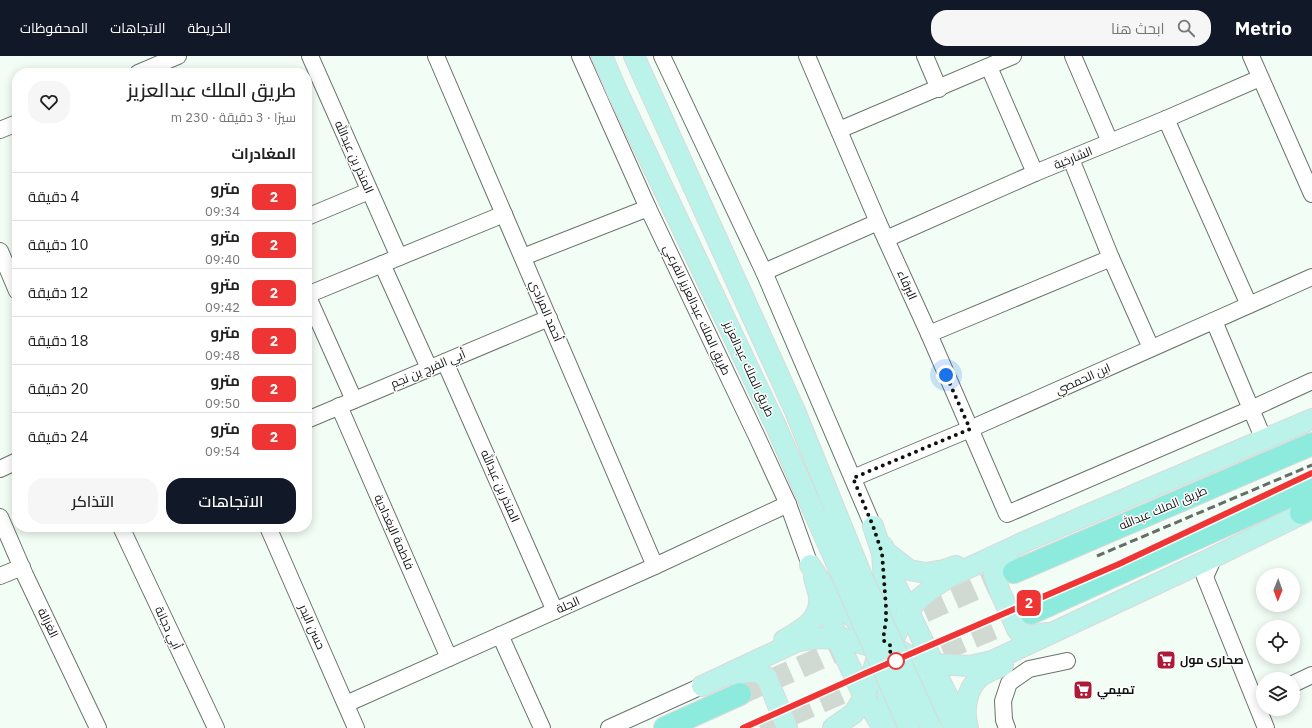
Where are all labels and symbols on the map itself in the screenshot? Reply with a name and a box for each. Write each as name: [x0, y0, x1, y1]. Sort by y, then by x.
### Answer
street label: المنذر بن عبدالله: [332, 118, 377, 195]
street label: الشارخية: [1051, 143, 1094, 172]
street label: طريق الملك عبدالعزيز الفرعي: [658, 242, 734, 379]
street label: البرقاء: [894, 268, 921, 302]
street label: أحمد المرادي: [524, 278, 566, 345]
street label: طريق الملك عبدالعزيز: [720, 318, 778, 419]
street label: أبي الفرج بن نجم: [388, 346, 469, 394]
street label: ابن الحمصي: [1053, 360, 1114, 400]
your location: [936, 365, 956, 385]
street label: المنذر بن عبدالله: [478, 447, 523, 524]
street label: طريق الملك عبدالله: [1117, 482, 1209, 533]
street label: فاطمة البغدادية: [371, 492, 418, 572]
north arrow: [1256, 568, 1300, 612]
line badge: 2: [1016, 590, 1042, 616]
street label: الجلة: [554, 593, 582, 616]
street label: حسن البدر: [296, 601, 329, 652]
street label: أبي دجانة: [149, 604, 185, 653]
street label: الغزالة: [35, 605, 62, 640]
supermarket icon: صحارى مول: [1155, 649, 1177, 671]
unlabelled marker: [887, 652, 905, 670]
place label: صحارى مول: [1180, 652, 1244, 668]
supermarket icon: تمیمي: [1072, 679, 1094, 701]
place label: تمیمي: [1097, 682, 1135, 700]

